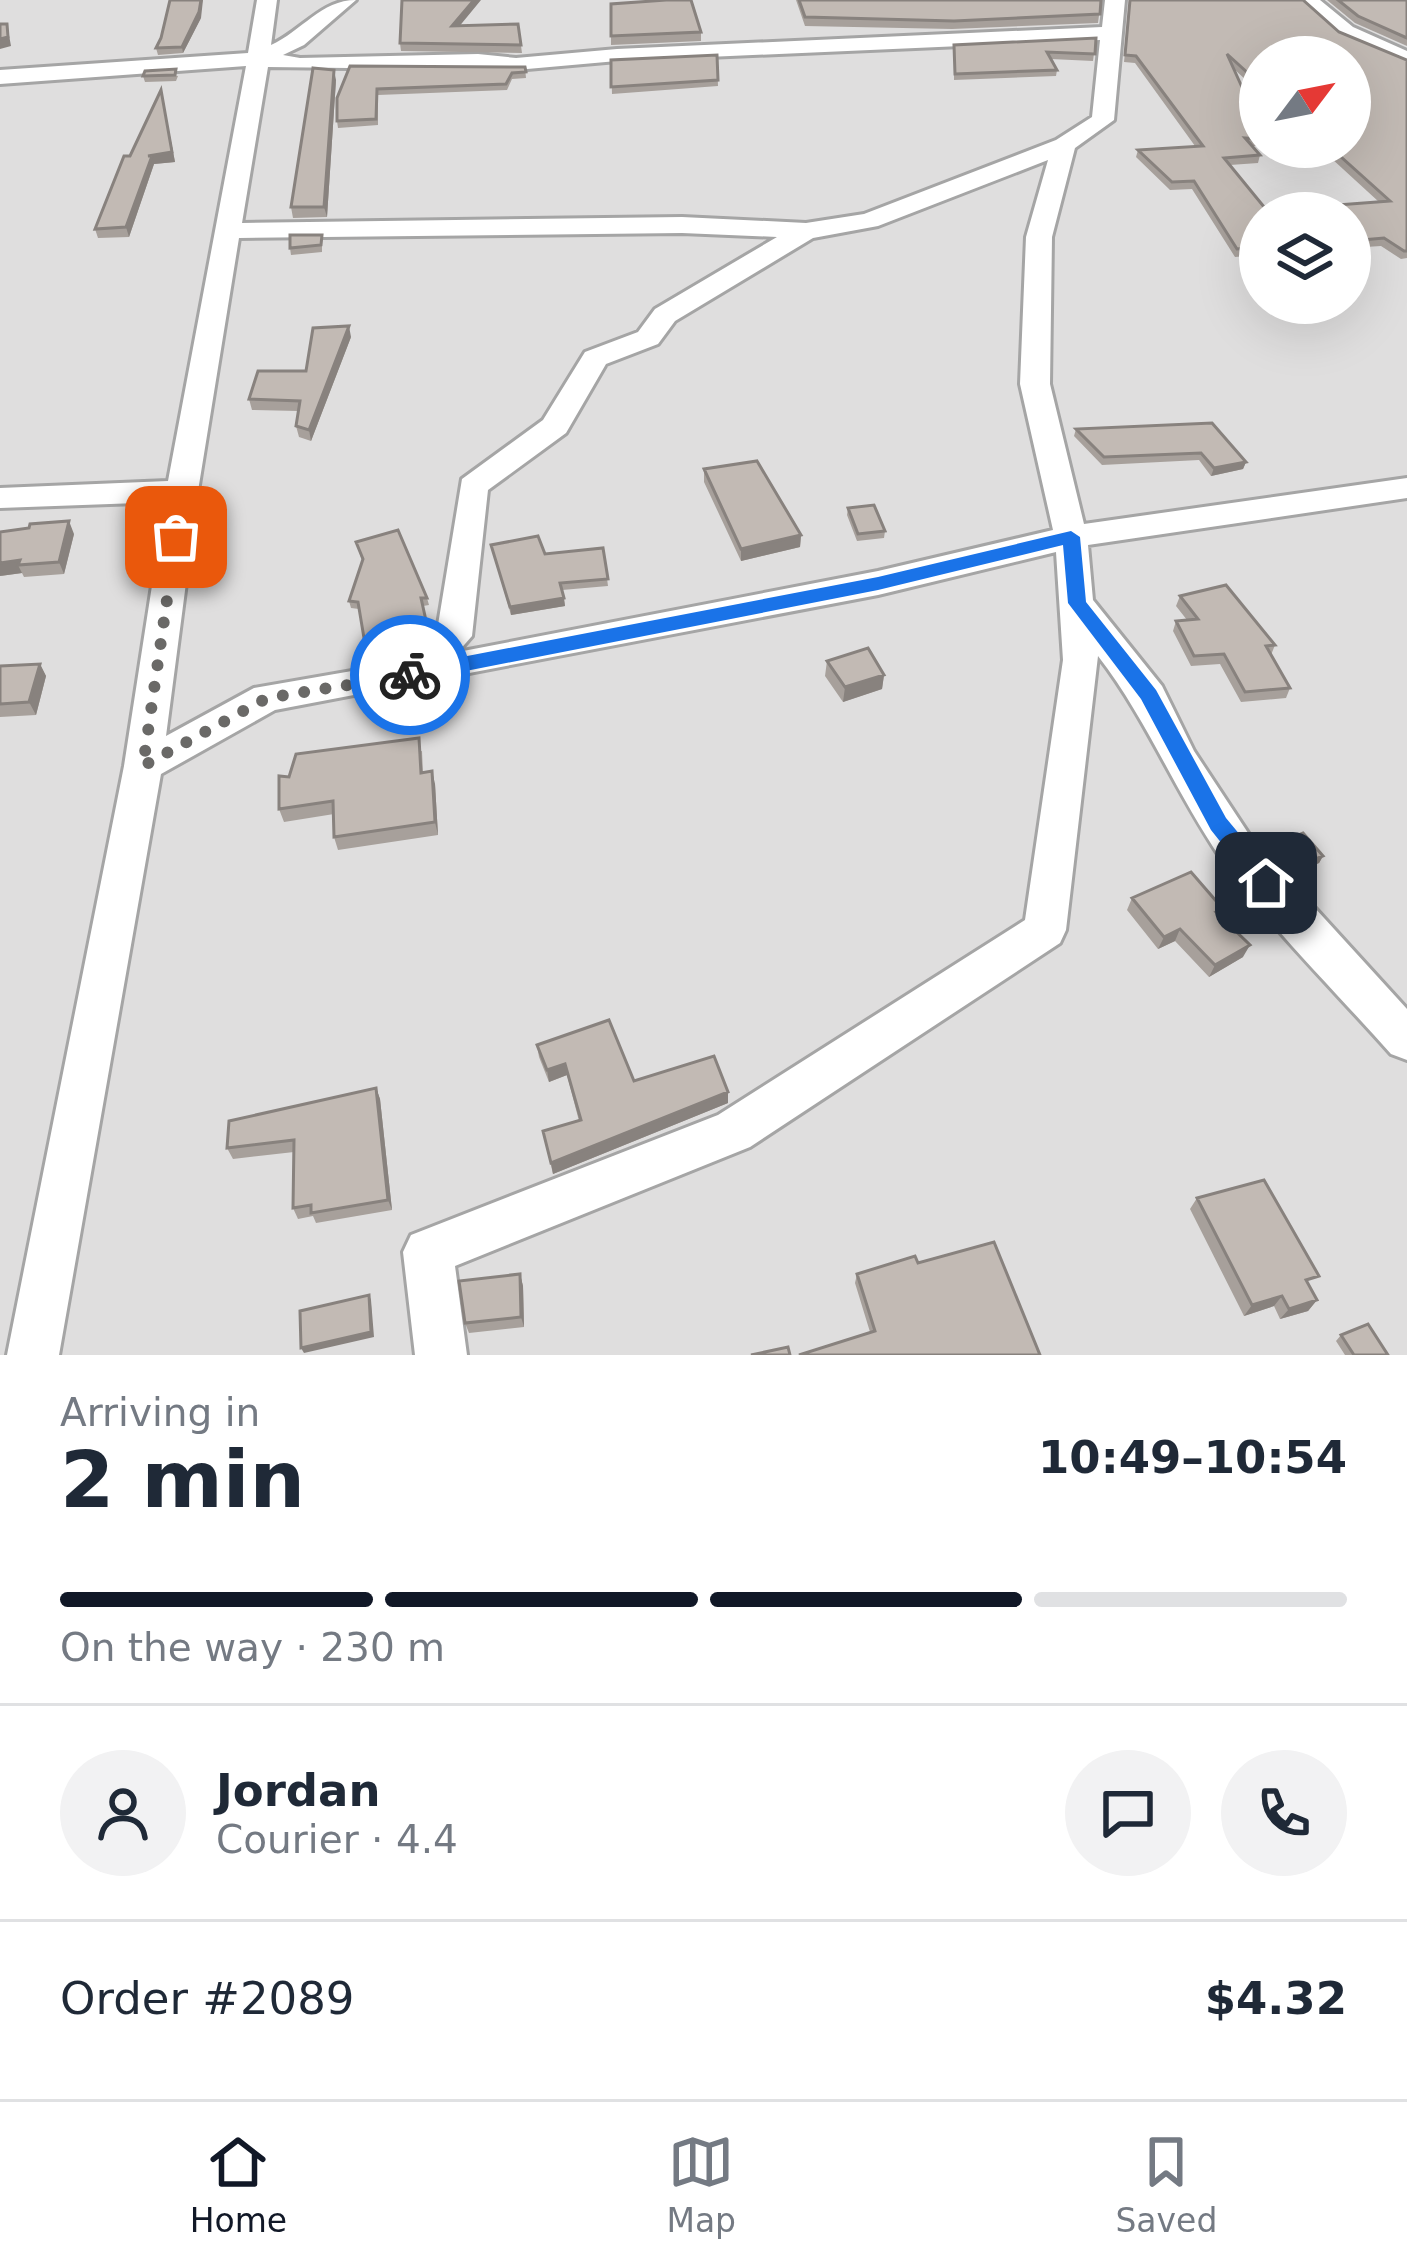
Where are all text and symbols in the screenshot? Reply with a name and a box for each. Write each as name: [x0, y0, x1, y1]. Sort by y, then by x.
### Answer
north arrow: [1239, 36, 1371, 168]
map controls: [1239, 36, 1371, 324]
button: layers: [1239, 192, 1371, 324]
pin: [125, 486, 227, 588]
icon: bag: [143, 504, 209, 570]
courier: [350, 615, 470, 735]
icon: bike: [377, 642, 443, 708]
pin: [1215, 832, 1317, 934]
icon: home: [1233, 850, 1299, 916]
text: Arriving in: [60, 1390, 260, 1435]
text: 10:49–10:54: [1038, 1431, 1347, 1484]
text: 2 min: [60, 1435, 305, 1525]
text: On the way · 230 m: [60, 1625, 445, 1670]
button: person: [60, 1750, 186, 1876]
button: chat: [1065, 1750, 1191, 1876]
button: phone: [1221, 1750, 1347, 1876]
text: Jordan: [216, 1764, 380, 1817]
text: Courier · 4.4: [216, 1817, 458, 1862]
text: Order #2089: [60, 1972, 354, 2025]
text: $4.32: [1205, 1972, 1347, 2025]
tab: Home: [190, 2129, 287, 2240]
tab: Map: [666, 2129, 736, 2240]
tab: Saved: [1115, 2129, 1217, 2240]

